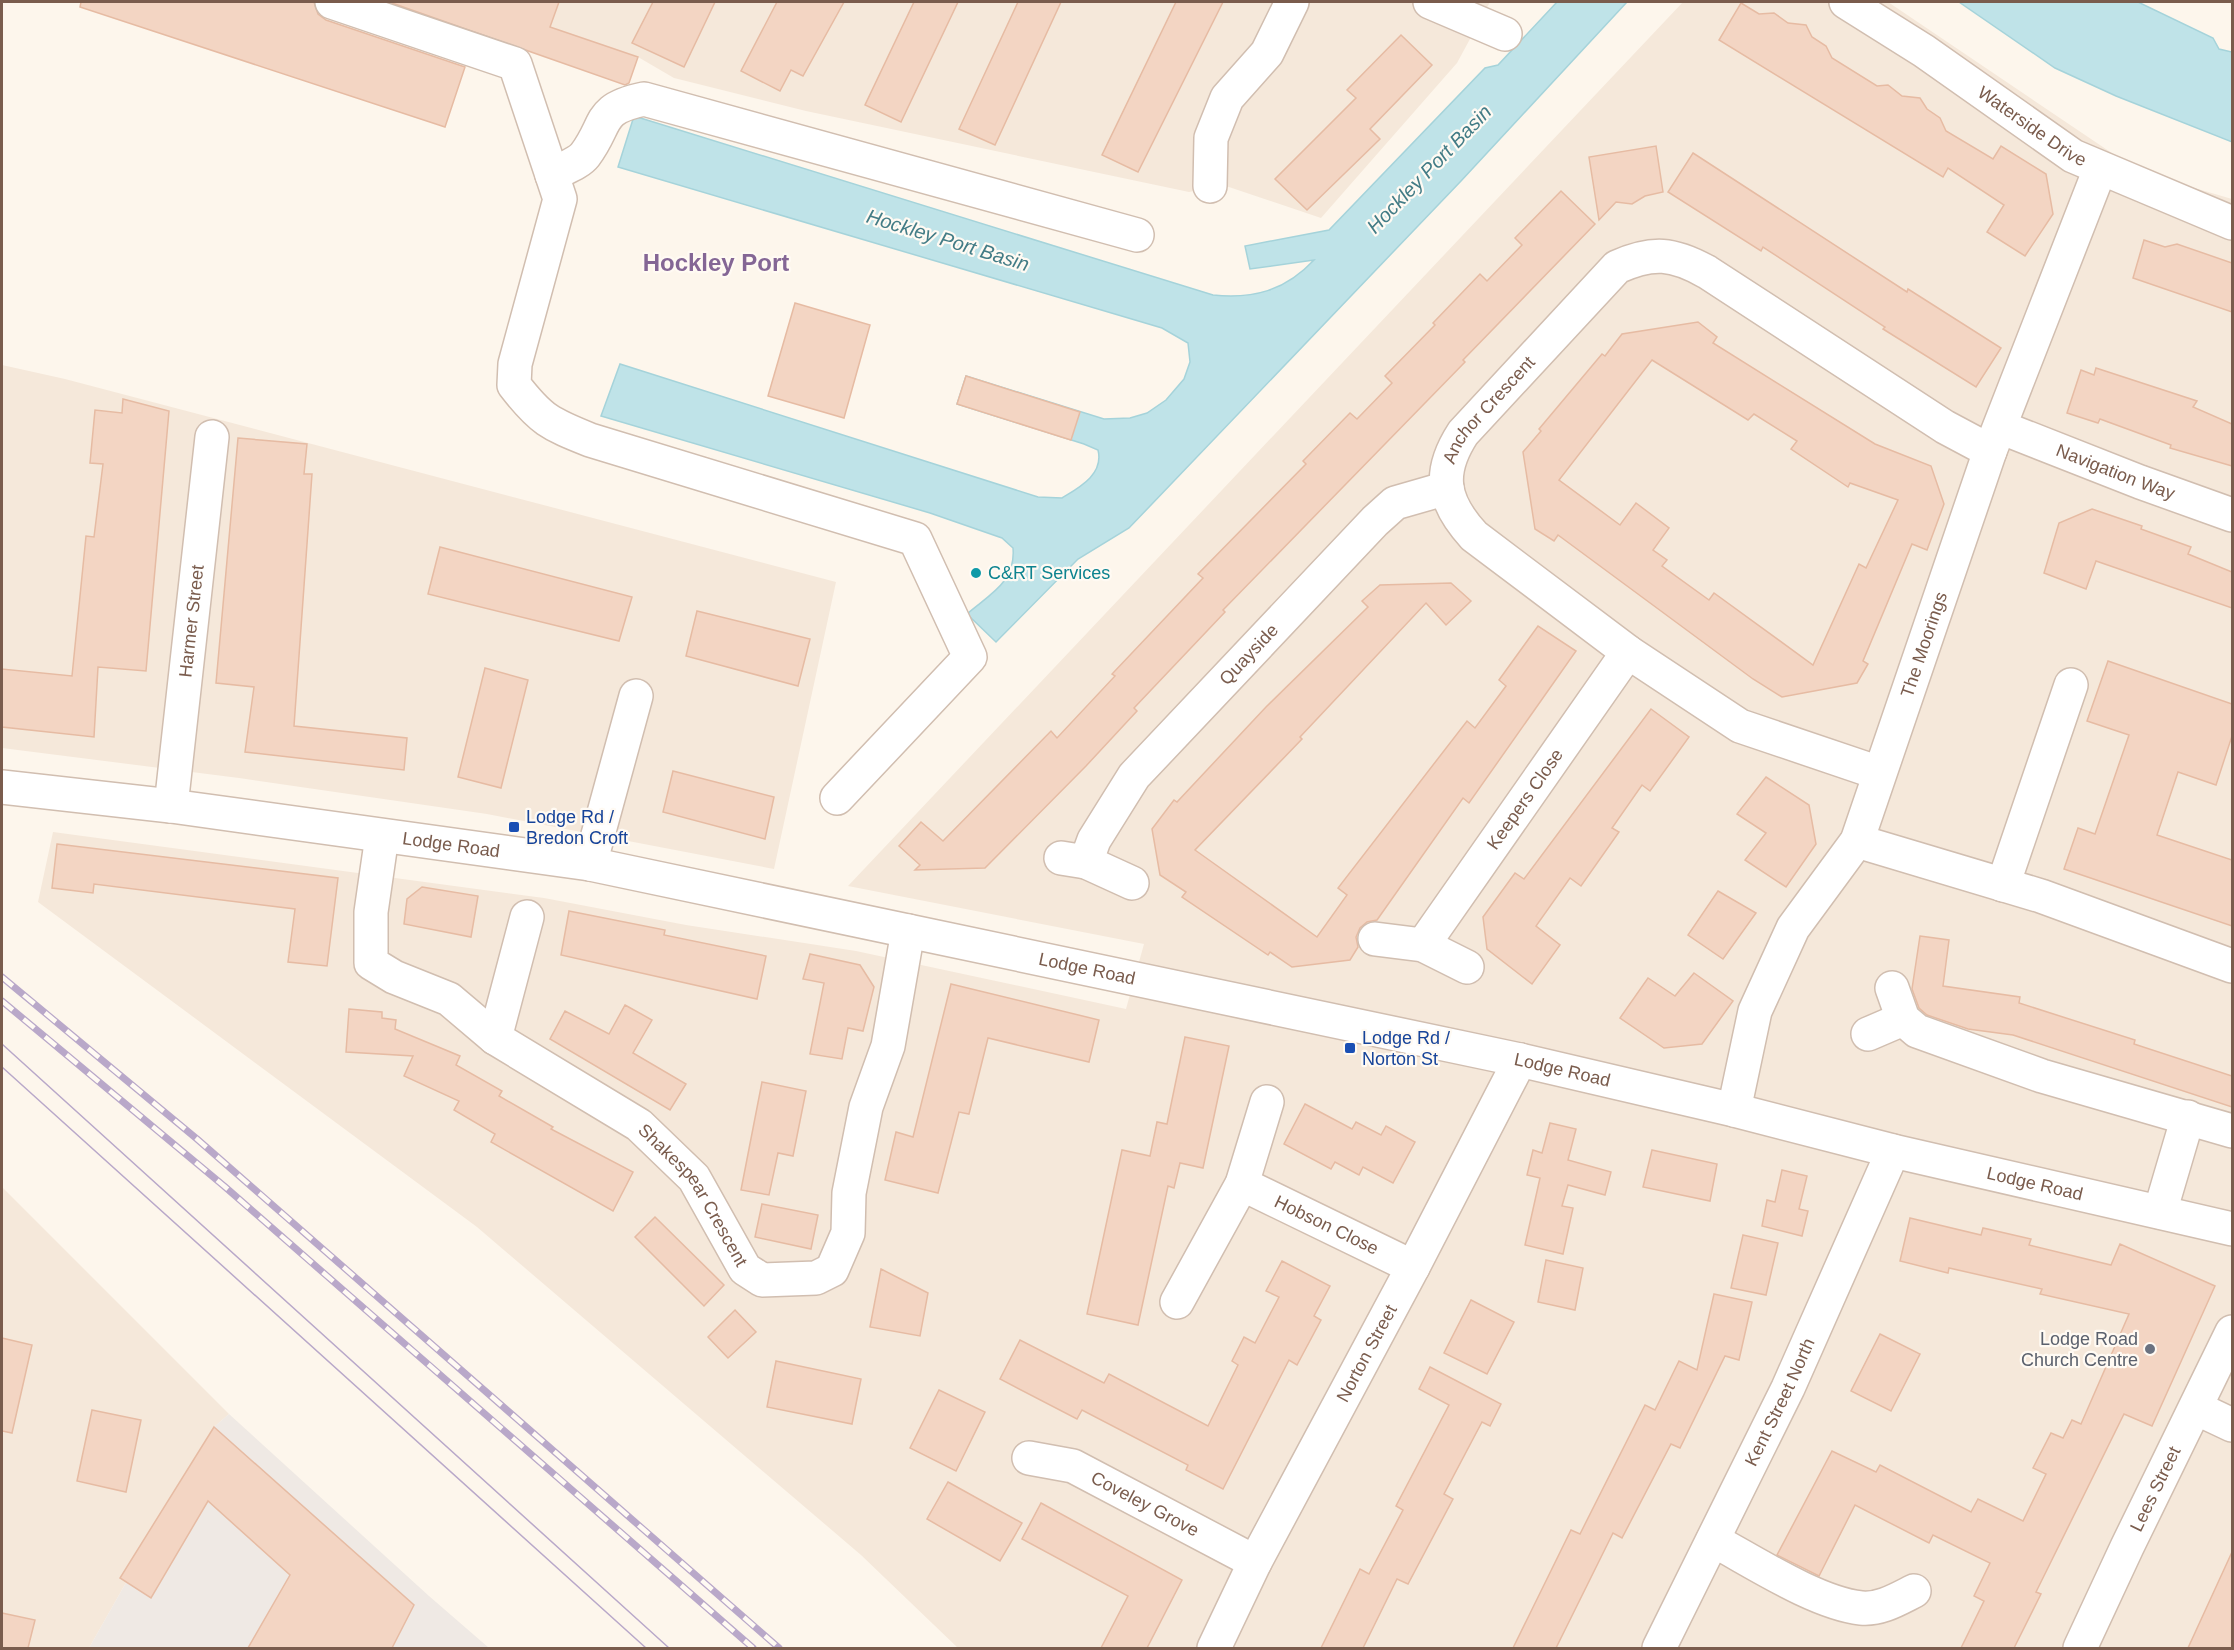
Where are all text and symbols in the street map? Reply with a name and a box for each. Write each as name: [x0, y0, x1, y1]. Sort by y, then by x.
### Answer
street label: Waterside Drive: [1974, 82, 2089, 170]
water label: Hockley Port Basin: [1362, 101, 1496, 237]
water label: Hockley Port Basin: [864, 205, 1032, 275]
district label: Hockley Port: [643, 249, 789, 276]
street label: Anchor Crescent: [1439, 352, 1539, 466]
street label: Navigation Way: [2053, 440, 2178, 504]
place label: C&RT Services: [988, 563, 1110, 583]
street label: Harmer Street: [175, 564, 208, 678]
marker: C&RT Services: [969, 566, 983, 580]
street label: The Moorings: [1897, 589, 1951, 700]
street label: Quayside: [1215, 620, 1282, 689]
street label: Keepers Close: [1483, 745, 1567, 853]
place label: Lodge Rd / Bredon Croft: [526, 807, 628, 848]
marker: Lodge Rd / Bredon Croft: [507, 820, 521, 834]
street label: Lodge Road: [401, 828, 501, 861]
street label: Lodge Road: [1037, 949, 1137, 989]
place label: Lodge Rd / Norton St: [1362, 1028, 1450, 1069]
marker: Lodge Rd / Norton St: [1343, 1041, 1357, 1055]
street label: Lodge Road: [1512, 1049, 1612, 1091]
street label: Shakespear Crescent: [634, 1120, 751, 1270]
street label: Lodge Road: [1985, 1163, 2085, 1204]
street label: Hobson Close: [1271, 1191, 1382, 1259]
street label: Norton Street: [1333, 1301, 1401, 1405]
place label: Lodge Road Church Centre: [2021, 1329, 2138, 1370]
street label: Kent Street North: [1741, 1335, 1819, 1469]
marker: Lodge Road Church Centre: [2143, 1342, 2157, 1356]
street label: Lees Street: [2126, 1443, 2185, 1535]
street label: Coveley Grove: [1088, 1467, 1202, 1541]

